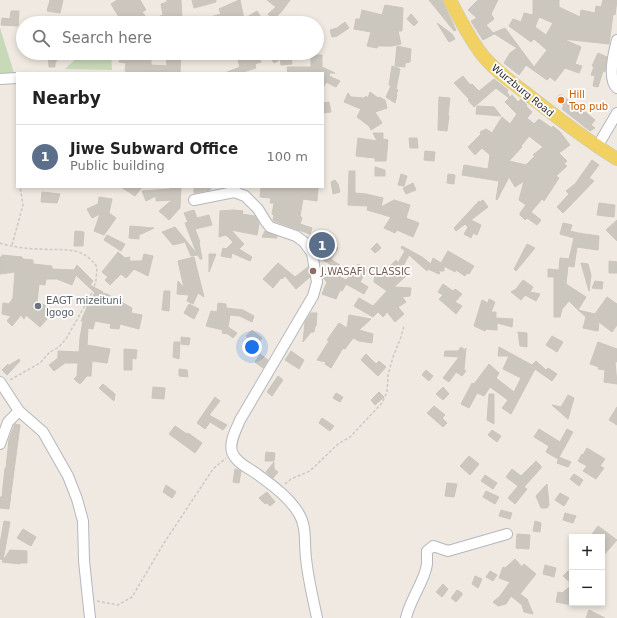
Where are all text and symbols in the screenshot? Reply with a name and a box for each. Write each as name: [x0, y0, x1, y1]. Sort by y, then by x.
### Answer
search box: [16, 16, 324, 60]
icon: search: [30, 27, 52, 49]
text: Search here: [62, 29, 152, 47]
street label: Wurzburg Road: [490, 62, 556, 119]
text: Nearby: [32, 88, 101, 108]
place label: Hill Top pub: [568, 89, 608, 112]
marker: Hill Top pub: [556, 95, 566, 105]
text: Jiwe Subward Office: [70, 140, 238, 158]
text: 1: [40, 149, 50, 164]
text: 100 m: [266, 149, 308, 164]
text: Public building: [70, 158, 165, 173]
pin: 1: [309, 230, 335, 260]
marker: J.WASAFI CLASSIC: [308, 266, 318, 276]
place label: J.WASAFI CLASSIC: [320, 266, 411, 277]
place label: EAGT mizeituni Igogo: [46, 295, 122, 318]
marker: EAGT mizeituni Igogo: [33, 301, 43, 311]
your location: [242, 337, 262, 357]
map controls: [569, 534, 605, 606]
button: +: [569, 534, 605, 570]
button: −: [569, 570, 605, 606]

